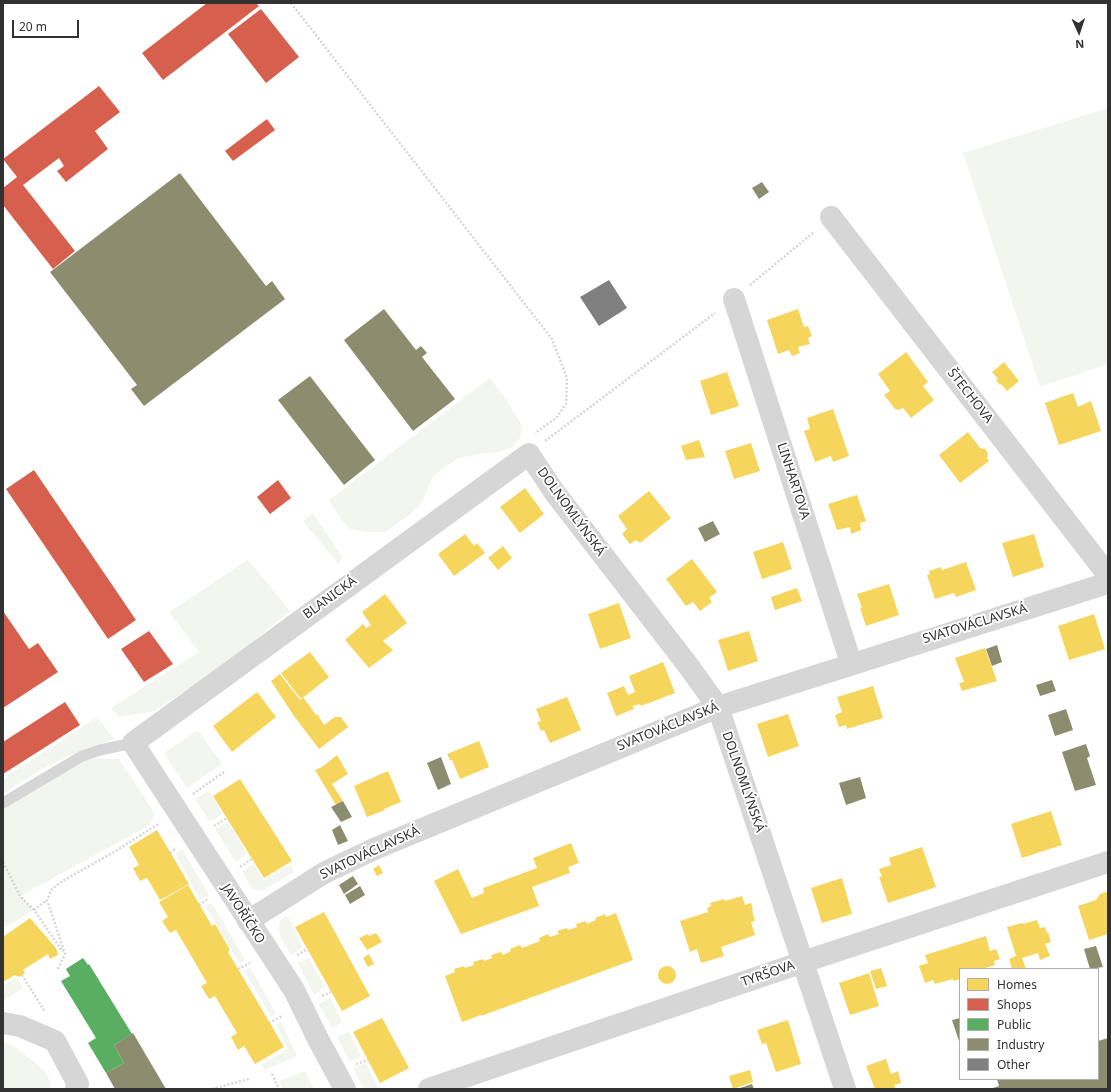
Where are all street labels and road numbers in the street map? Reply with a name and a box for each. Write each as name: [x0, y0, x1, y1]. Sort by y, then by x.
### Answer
street label: ŠTECHOVA: [944, 366, 996, 426]
street label: LINHARTOVA: [773, 441, 813, 521]
street label: DOLNOMLÝNSKÁ: [534, 465, 608, 559]
street label: BLANICKÁ: [300, 573, 360, 623]
street label: SVATOVÁCLAVSKÁ: [921, 601, 1029, 647]
street label: SVATOVÁCLAVSKÁ: [615, 699, 721, 755]
street label: DOLNOMLÝNSKÁ: [718, 730, 768, 834]
street label: SVATOVÁCLAVSKÁ: [318, 823, 422, 883]
street label: JAVOŘÍČKO: [218, 881, 268, 947]
street label: TYRŠOVA: [739, 958, 797, 990]

